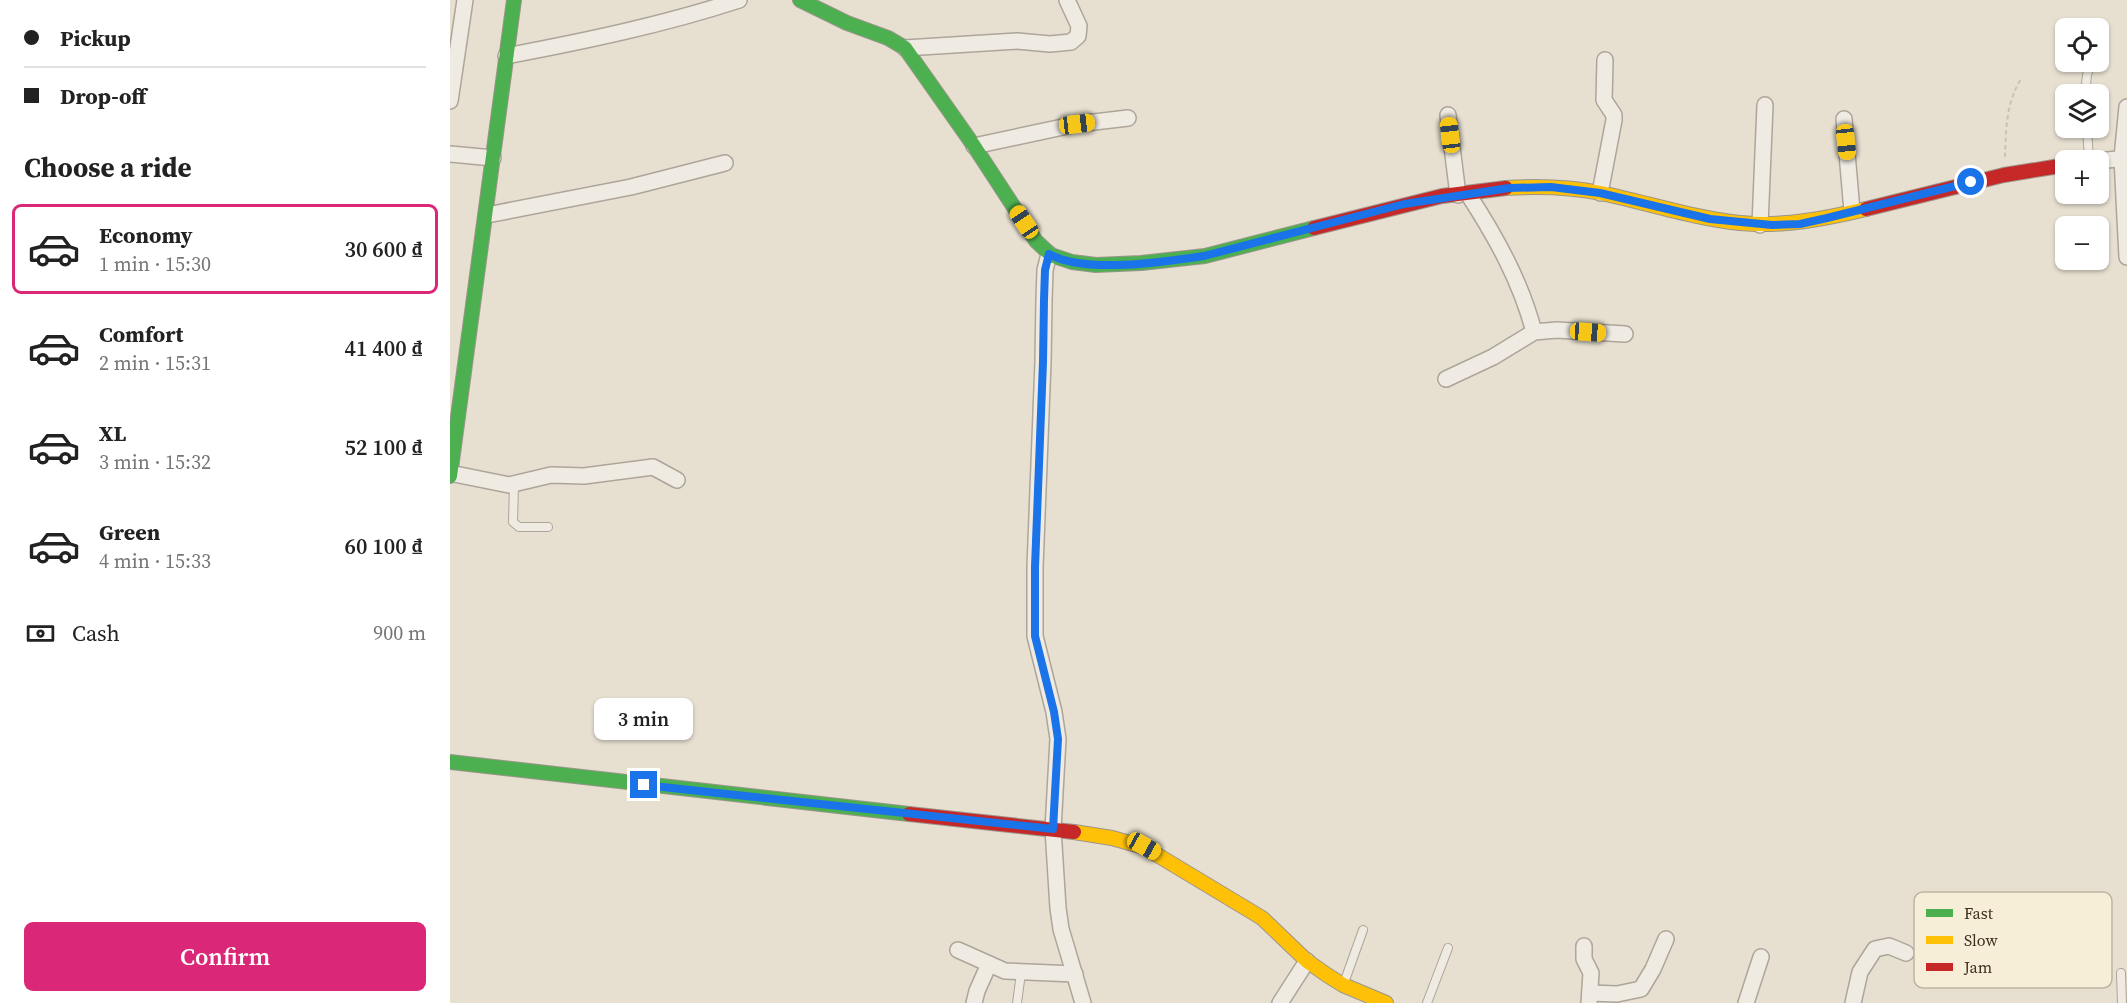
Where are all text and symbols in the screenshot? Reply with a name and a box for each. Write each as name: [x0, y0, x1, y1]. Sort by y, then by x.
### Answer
map controls: [2055, 18, 2109, 270]
button: locate: [2055, 18, 2109, 72]
text: Pickup: [60, 23, 131, 53]
text: Drop-off: [60, 81, 146, 111]
button: layers: [2055, 84, 2109, 138]
car: [1058, 113, 1096, 135]
car: [1439, 116, 1461, 154]
car: [1835, 123, 1857, 161]
text: Choose a ride: [24, 149, 192, 186]
button: +: [2055, 150, 2109, 204]
route start: [1957, 168, 1984, 195]
car: [1006, 202, 1042, 242]
button: −: [2055, 216, 2109, 270]
text: Economy: [99, 220, 193, 250]
icon: car: [27, 222, 81, 276]
text: 30 600 ₫: [345, 234, 423, 264]
text: 1 min · 15:30: [99, 250, 211, 278]
text: Comfort: [99, 319, 183, 349]
icon: car: [27, 321, 81, 375]
car: [1569, 322, 1607, 342]
text: 41 400 ₫: [345, 333, 423, 363]
text: 2 min · 15:31: [99, 349, 211, 377]
text: XL: [99, 418, 126, 448]
icon: car: [27, 420, 81, 474]
text: 52 100 ₫: [345, 432, 423, 462]
text: 3 min · 15:32: [99, 448, 211, 476]
text: Green: [99, 517, 160, 547]
icon: car: [27, 519, 81, 573]
text: 60 100 ₫: [345, 531, 423, 561]
text: 4 min · 15:33: [99, 547, 211, 575]
icon: cash: [24, 617, 57, 650]
text: Cash: [72, 618, 120, 648]
text: 900 m: [373, 619, 426, 647]
callout: 3 min: [594, 698, 694, 740]
text: 3 min: [618, 705, 669, 733]
route end: [630, 771, 657, 798]
car: [1124, 829, 1164, 863]
legend: [1914, 892, 2112, 988]
text: Fast: [1964, 902, 1994, 924]
button: Confirm: [24, 922, 426, 991]
text: Slow: [1964, 929, 1999, 951]
text: Jam: [1963, 956, 1992, 978]

